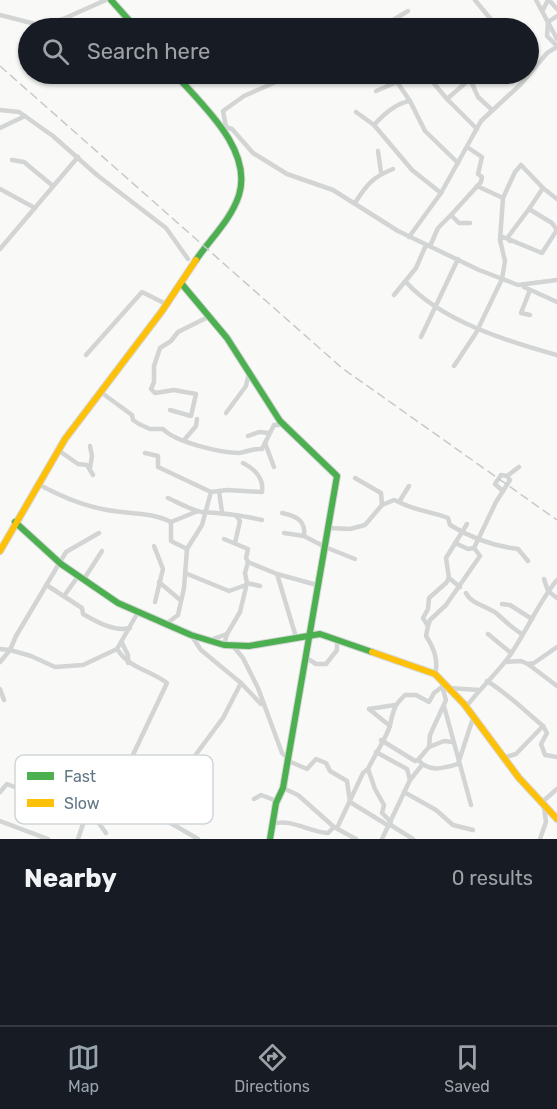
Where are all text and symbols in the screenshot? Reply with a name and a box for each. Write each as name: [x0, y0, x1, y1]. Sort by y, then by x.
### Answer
search box: [18, 18, 539, 84]
icon: search: [39, 35, 72, 68]
text: Search here: [87, 38, 210, 65]
legend: [15, 755, 213, 824]
text: Fast: [64, 767, 96, 786]
text: Slow: [64, 794, 100, 813]
text: Nearby: [24, 863, 117, 894]
text: 0 results: [452, 866, 533, 890]
tab: Map: [67, 1041, 100, 1096]
tab: Directions: [234, 1041, 310, 1096]
tab: Saved: [444, 1041, 490, 1096]

